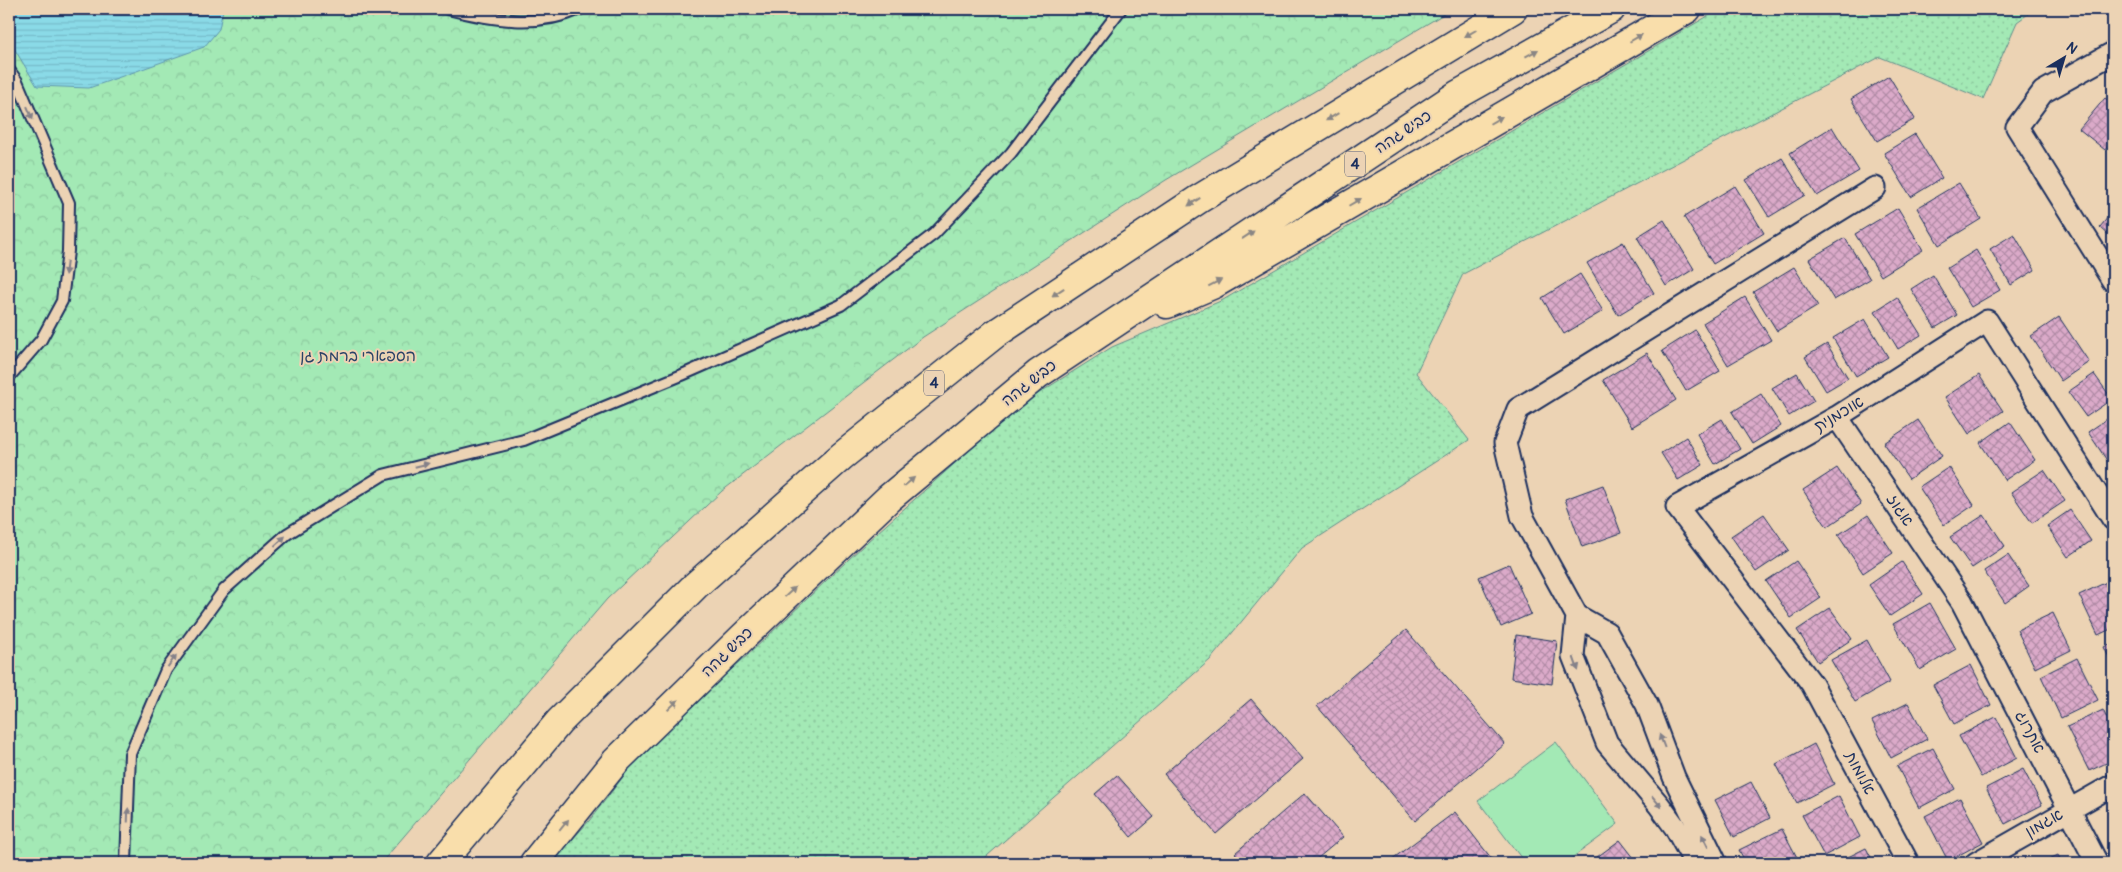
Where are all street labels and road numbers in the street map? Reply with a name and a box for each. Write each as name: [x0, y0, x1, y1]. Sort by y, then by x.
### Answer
street label: כביש גהה: [1371, 106, 1435, 158]
road number: 4: [1345, 152, 1365, 176]
street label: כביש גהה: [998, 355, 1060, 411]
road number: 4: [924, 370, 944, 396]
street label: אוכמנית: [1810, 391, 1868, 437]
street label: אגוז: [1882, 490, 1918, 530]
street label: כביש גהה: [697, 623, 757, 681]
street label: אתרוג: [2010, 707, 2050, 757]
street label: אלומות: [1840, 747, 1880, 798]
street label: אגמון: [2021, 804, 2067, 842]

